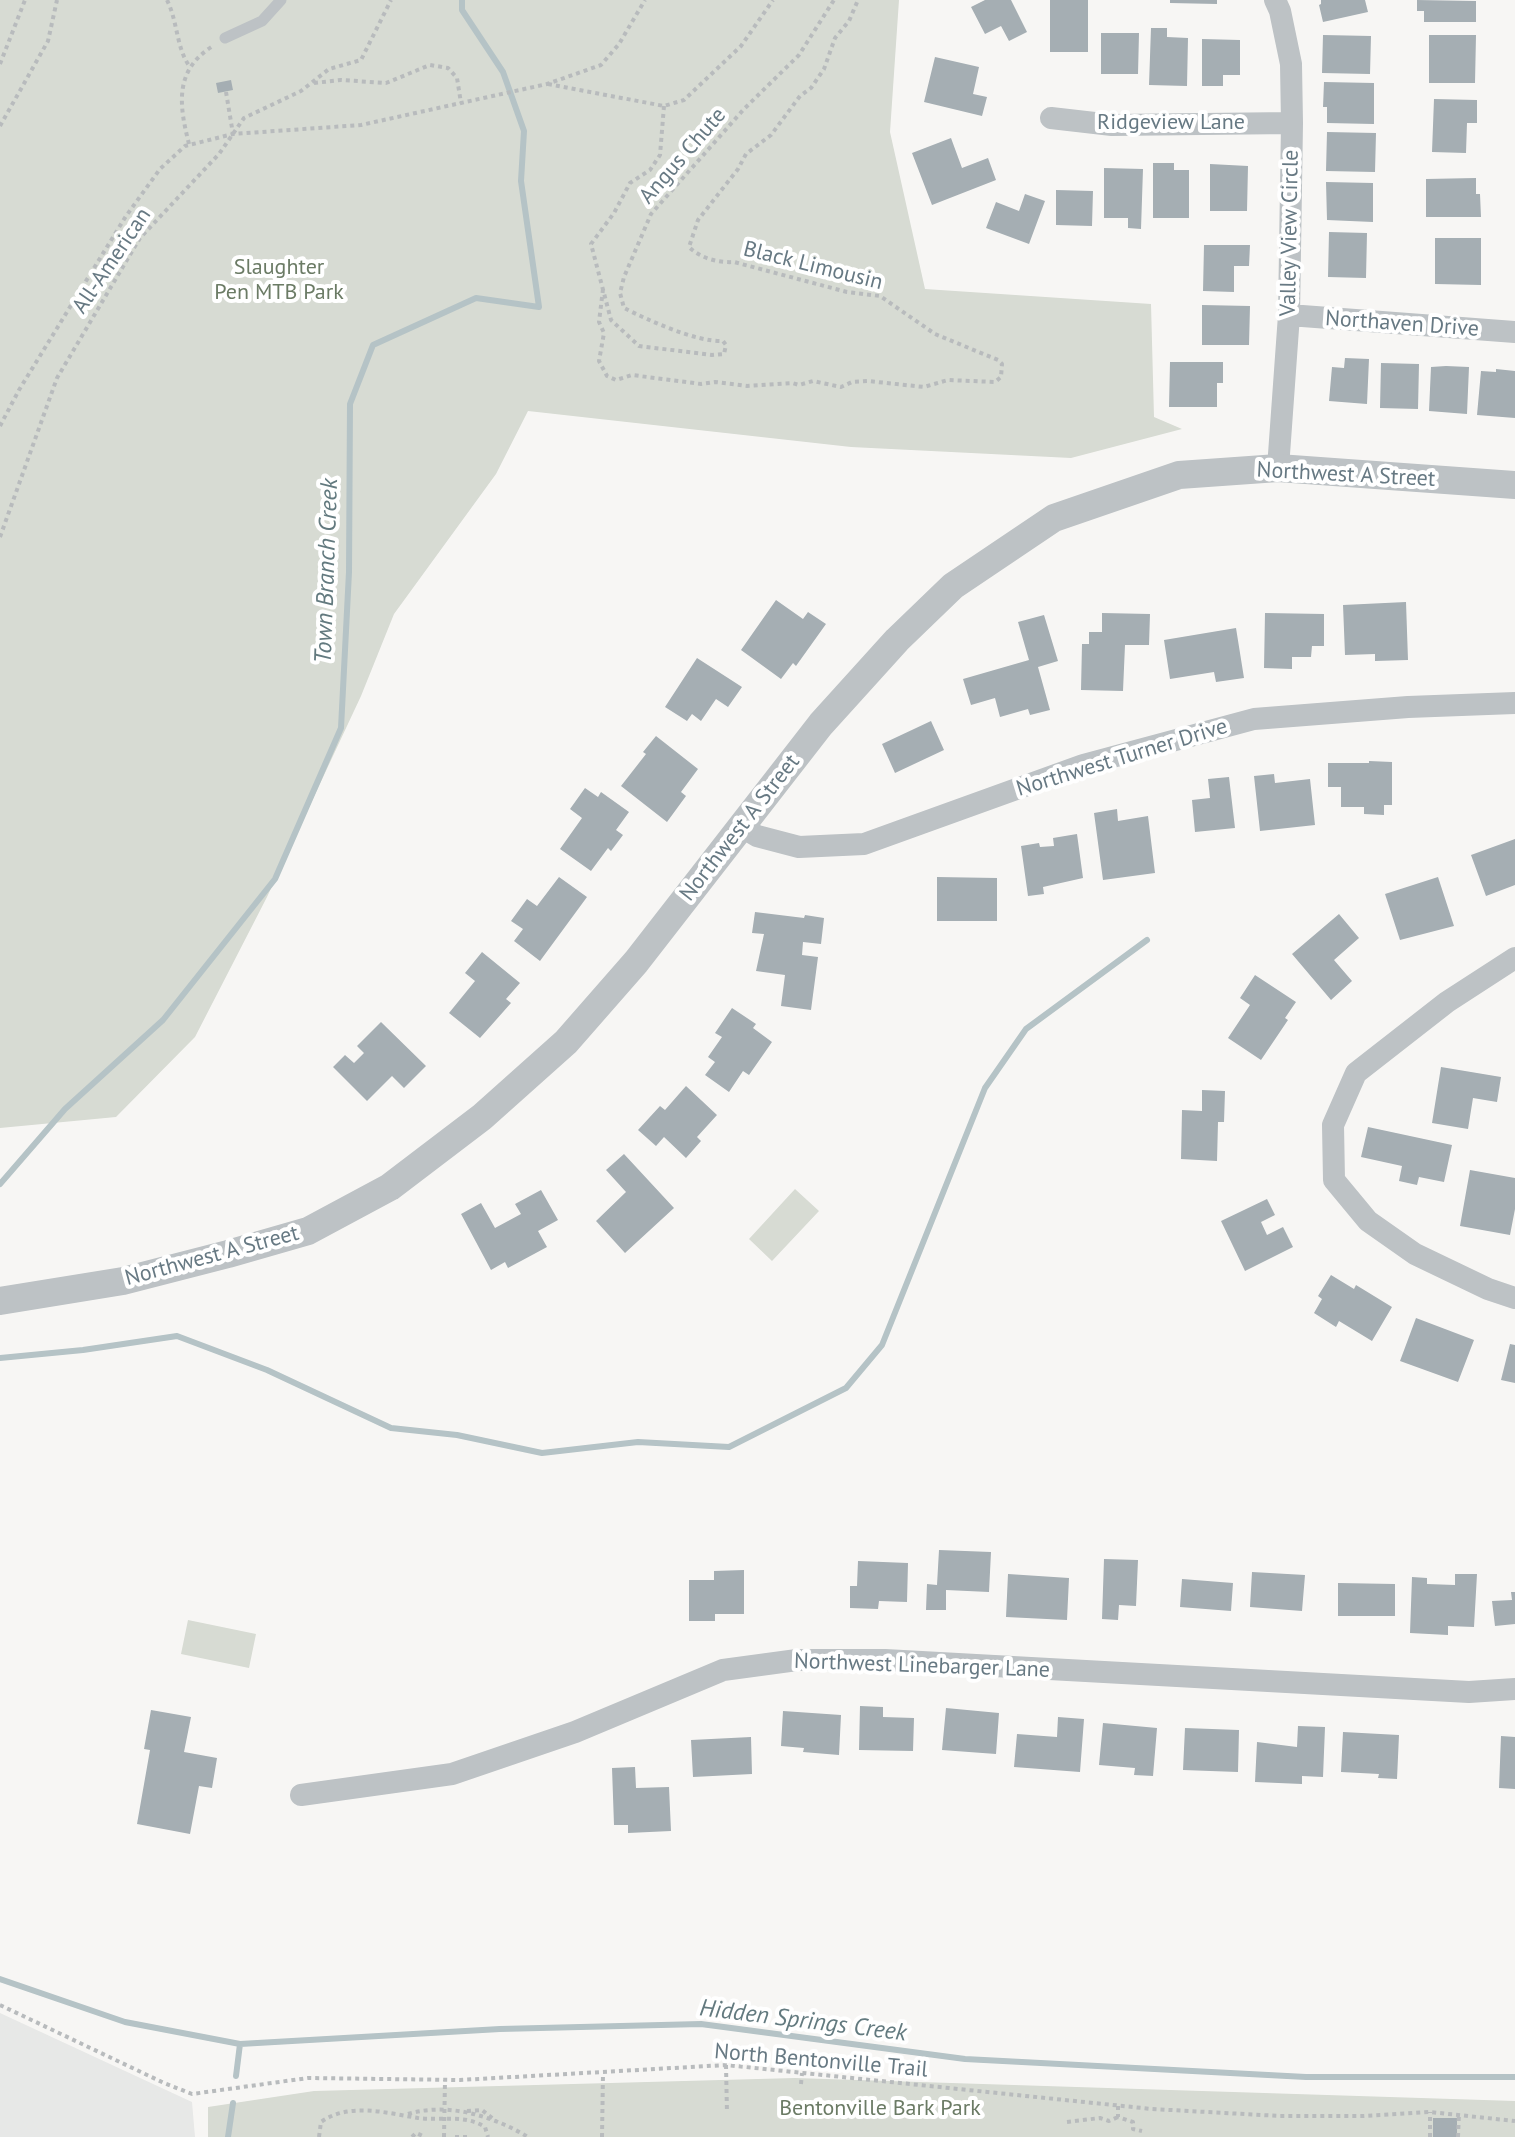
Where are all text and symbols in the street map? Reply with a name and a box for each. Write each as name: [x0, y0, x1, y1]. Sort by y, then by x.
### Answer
street label: Angus Chute: [634, 103, 732, 209]
street label: Ridgeview Lane: [1097, 110, 1245, 136]
street label: Valley View Circle: [1275, 149, 1305, 317]
street label: All-American: [67, 203, 157, 319]
street label: Black Limousin: [741, 236, 885, 296]
park label: Slaughter Pen MTB Park: [214, 255, 344, 306]
street label: Northaven Drive: [1324, 305, 1480, 343]
street label: Northwest A Street: [1256, 457, 1436, 493]
water label: Town Branch Creek: [309, 478, 345, 664]
street label: Northwest Turner Drive: [1013, 713, 1231, 803]
street label: Northwest A Street: [675, 749, 805, 907]
street label: Northwest A Street: [122, 1220, 302, 1292]
street label: Northwest Linebarger Lane: [794, 1648, 1050, 1684]
water label: Hidden Springs Creek: [698, 1994, 908, 2048]
street label: North Bentonville Trail: [713, 2039, 929, 2083]
park label: Bentonville Bark Park: [779, 2096, 981, 2122]

